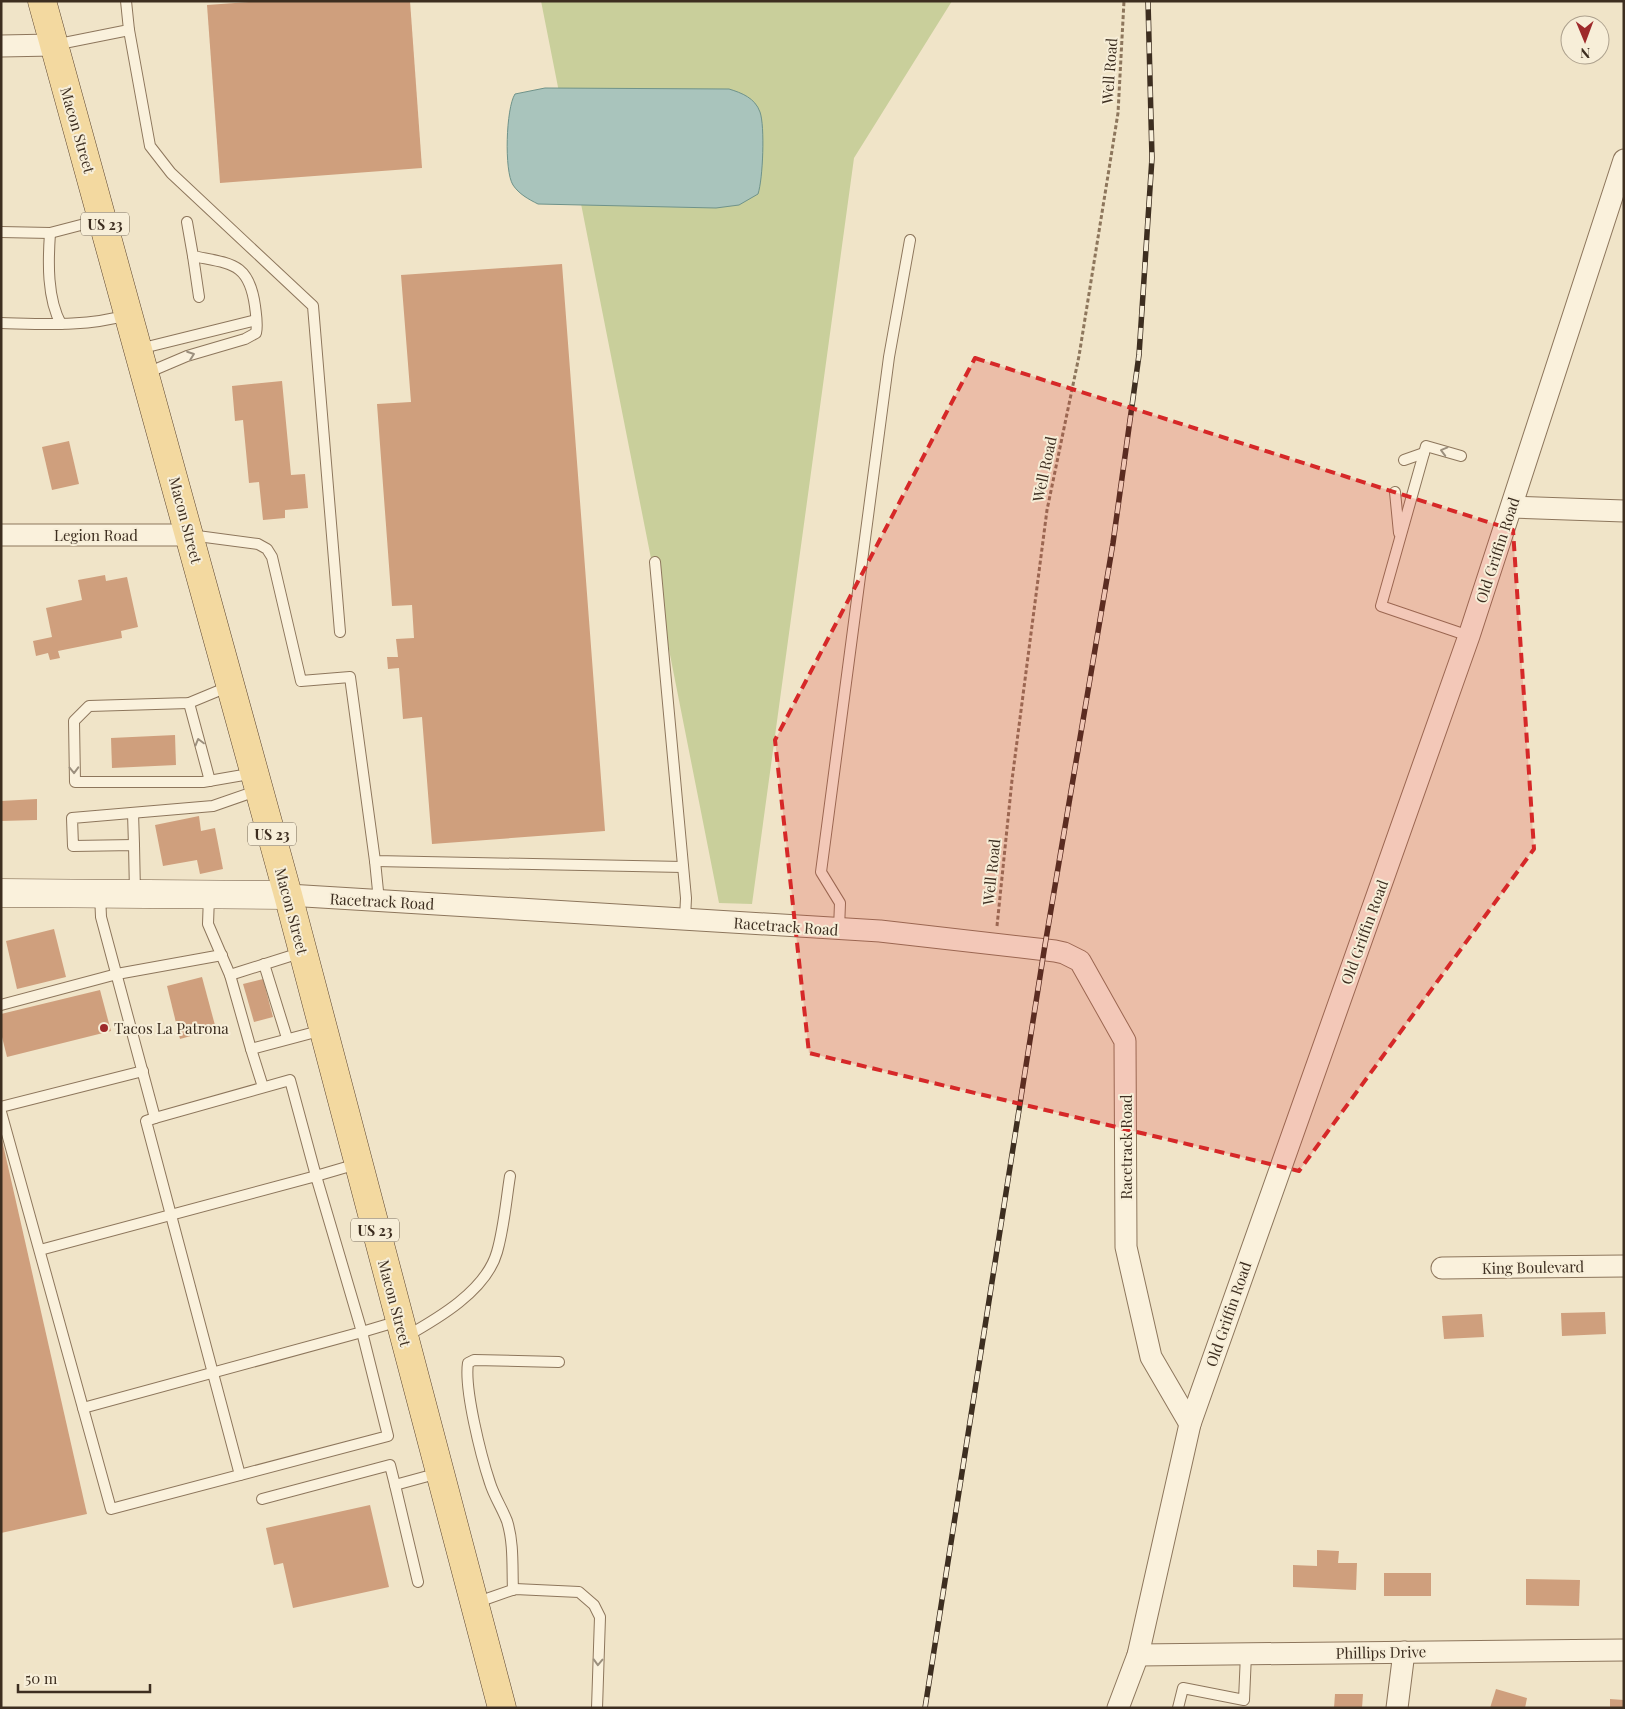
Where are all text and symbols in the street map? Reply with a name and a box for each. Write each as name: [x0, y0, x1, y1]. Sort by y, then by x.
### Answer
north arrow: [1560, 15, 1610, 65]
street label: Well Road: [1097, 37, 1121, 106]
text: N: [1580, 44, 1590, 63]
street label: Macon Street: [56, 84, 100, 176]
road number: US 23: [81, 212, 129, 235]
one-way arrow: [186, 350, 194, 360]
street label: Well Road: [1027, 434, 1061, 505]
one-way arrow: [1440, 446, 1448, 456]
street label: Macon Street: [165, 474, 207, 566]
street label: Old Griffin Road: [1470, 494, 1524, 605]
street label: Legion Road: [54, 525, 138, 545]
one-way arrow: [195, 738, 205, 746]
one-way arrow: [69, 766, 80, 774]
road number: US 23: [248, 822, 296, 846]
street label: Well Road: [977, 838, 1004, 907]
street label: Macon Street: [271, 865, 313, 957]
street label: Old Griffin Road: [1336, 877, 1392, 987]
street label: Racetrack Road: [329, 888, 435, 914]
street label: Racetrack Road: [733, 912, 839, 940]
place label: Tacos La Patrona: [114, 1018, 229, 1038]
marker: Tacos La Patrona: [98, 1022, 110, 1034]
street label: Racetrack Road: [1116, 1094, 1136, 1199]
road number: US 23: [351, 1218, 399, 1242]
street label: King Boulevard: [1482, 1256, 1585, 1278]
street label: Macon Street: [374, 1257, 416, 1349]
street label: Old Griffin Road: [1201, 1258, 1255, 1369]
street label: Phillips Drive: [1335, 1641, 1427, 1663]
one-way arrow: [593, 1659, 604, 1667]
scale bar: [18, 1662, 150, 1694]
text: 50 m: [25, 1668, 58, 1688]

